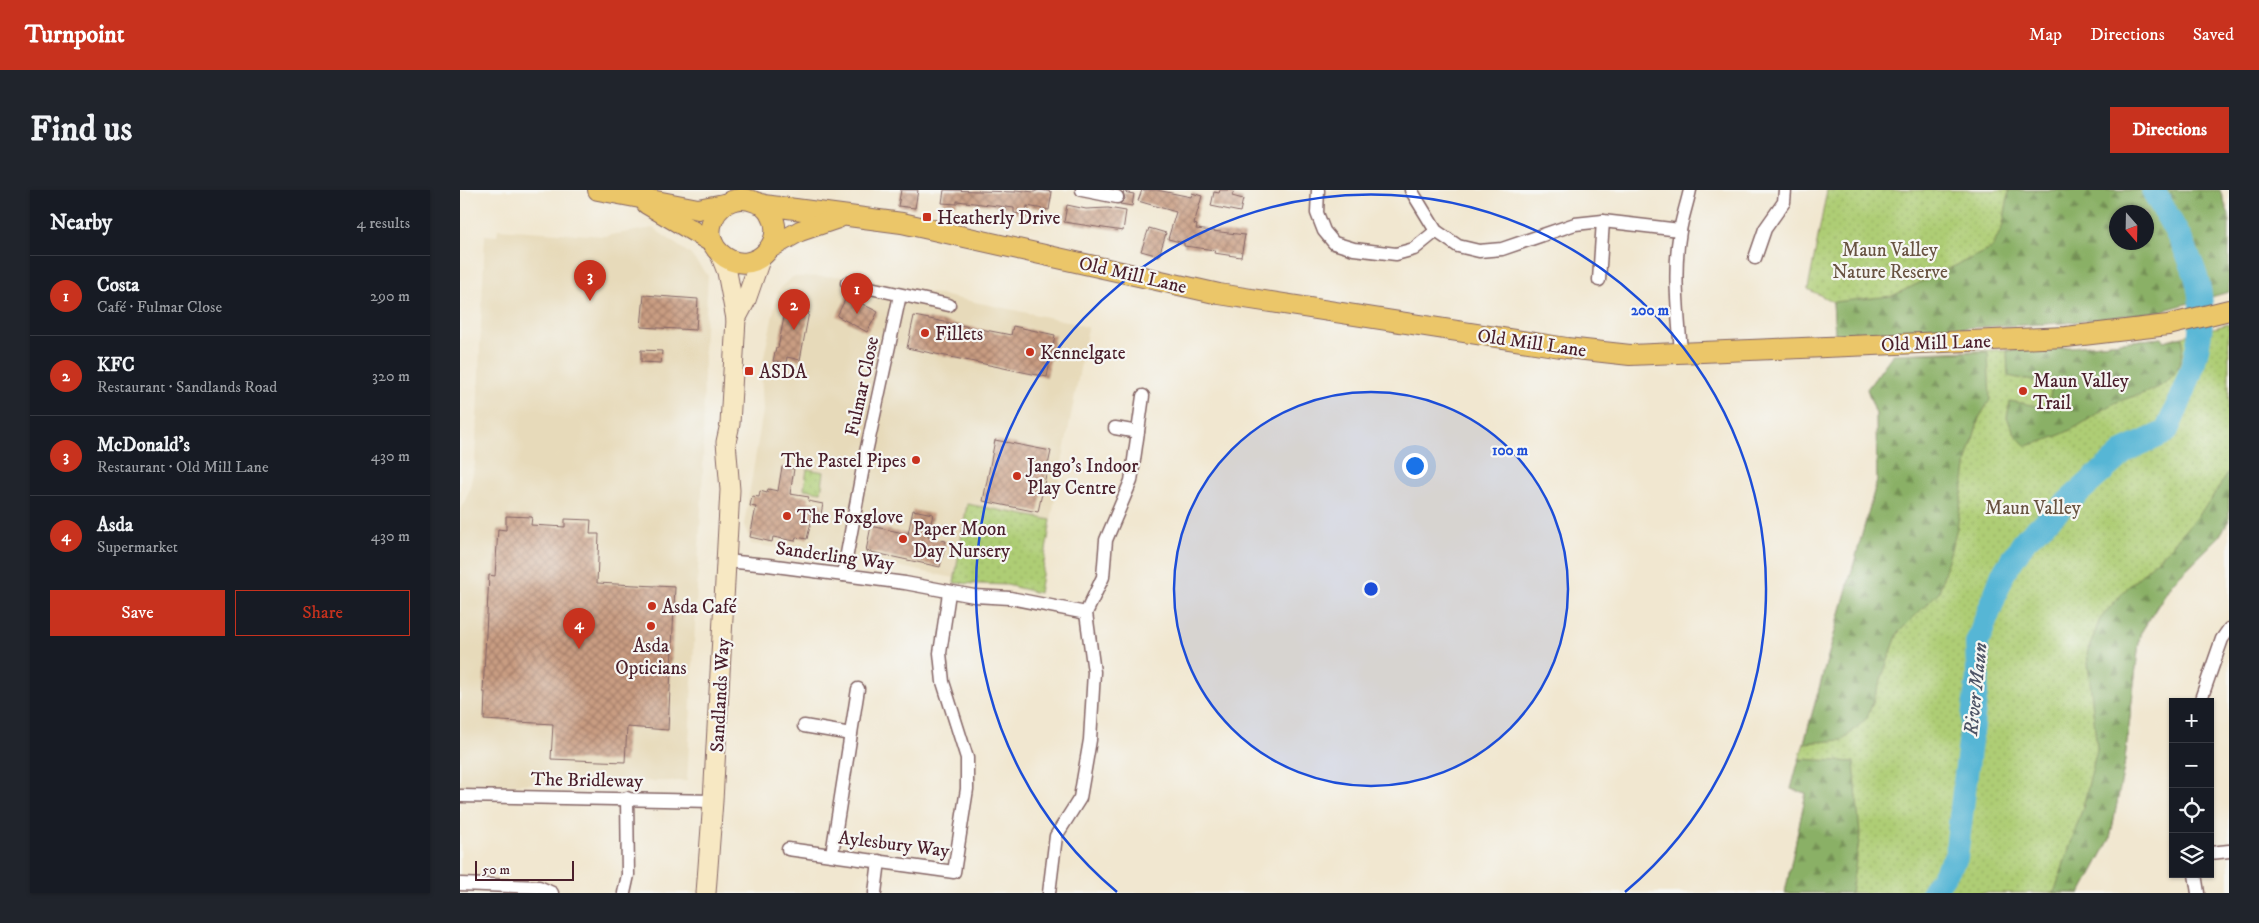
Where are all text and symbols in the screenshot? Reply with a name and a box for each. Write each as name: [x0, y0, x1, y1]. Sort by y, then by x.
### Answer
text: Turnpoint: [25, 20, 124, 50]
text: Map: [2029, 24, 2062, 46]
text: Directions: [2090, 24, 2165, 46]
text: Saved: [2193, 24, 2234, 46]
button: Directions: [2110, 107, 2229, 153]
text: Find us: [30, 108, 132, 152]
north arrow: [2109, 205, 2154, 250]
place label: Heatherly Drive: [937, 207, 1060, 230]
text: Nearby: [50, 210, 112, 236]
marker: Heatherly Drive: [921, 211, 933, 223]
text: 4 results: [357, 213, 410, 233]
park label: Maun Valley Nature Reserve: [1832, 239, 1948, 284]
street label: Old Mill Lane: [1077, 252, 1189, 299]
pin: 3: [574, 260, 606, 301]
pin: 1: [841, 273, 873, 314]
text: Costa: [97, 274, 139, 297]
text: 1: [63, 286, 69, 306]
text: 290 m: [370, 286, 410, 306]
pin: 2: [778, 289, 810, 330]
text: Café · Fulmar Close: [97, 297, 222, 317]
text: 200 m: [1631, 301, 1670, 320]
place label: Fillets: [935, 323, 983, 346]
street label: Old Mill Lane: [1476, 324, 1588, 363]
marker: Fillets: [919, 327, 931, 339]
street label: Old Mill Lane: [1881, 330, 1991, 357]
street label: Fulmar Close: [841, 334, 884, 438]
place label: Kennelgate: [1040, 342, 1126, 365]
marker: Kennelgate: [1024, 346, 1036, 358]
text: KFC: [97, 354, 135, 377]
place label: ASDA: [759, 361, 808, 384]
marker: ASDA: [743, 365, 755, 377]
text: 2: [62, 366, 70, 386]
text: 320 m: [372, 366, 410, 386]
place label: Maun Valley Trail: [2033, 370, 2130, 415]
text: Restaurant · Sandlands Road: [97, 377, 277, 397]
marker: Maun Valley Trail: [2017, 385, 2029, 397]
text: McDonald's: [97, 434, 190, 457]
text: 100 m: [1492, 441, 1529, 460]
text: 3: [63, 446, 69, 466]
text: 430 m: [371, 446, 410, 466]
place label: The Pastel Pipes: [781, 450, 906, 473]
your location: [1402, 453, 1428, 479]
marker: The Pastel Pipes: [910, 454, 922, 466]
place label: Jango's Indoor Play Centre: [1025, 455, 1138, 500]
text: Restaurant · Old Mill Lane: [97, 457, 269, 477]
marker: Jango's Indoor Play Centre: [1011, 470, 1023, 482]
park label: Maun Valley: [1985, 497, 2082, 520]
place label: The Foxglove: [797, 506, 903, 529]
marker: The Foxglove: [781, 510, 793, 522]
text: Asda: [97, 514, 133, 537]
place label: Paper Moon Day Nursery: [913, 518, 1011, 563]
text: 4: [61, 526, 71, 546]
text: 430 m: [371, 526, 410, 546]
marker: Paper Moon Day Nursery: [897, 533, 909, 545]
text: Supermarket: [97, 537, 178, 557]
street label: Sanderling Way: [774, 537, 896, 576]
centre of rings: [1362, 580, 1380, 598]
button: Save: [50, 590, 225, 636]
button: Share: [235, 590, 410, 636]
place label: Asda Café: [662, 596, 737, 619]
marker: Asda Café: [646, 600, 658, 612]
pin: 4: [563, 608, 595, 649]
marker: Asda Opticians: [645, 620, 657, 632]
place label: Asda Opticians: [615, 635, 687, 680]
street label: Sandlands Way: [706, 636, 735, 753]
water label: River Maun: [1959, 641, 1994, 738]
map controls: [2169, 698, 2214, 878]
button: +: [2169, 698, 2214, 743]
button: −: [2169, 743, 2214, 788]
street label: The Bridleway: [531, 768, 644, 793]
button: locate: [2169, 788, 2214, 833]
street label: Aylesbury Way: [837, 826, 952, 863]
button: layers: [2169, 833, 2214, 878]
scale bar: [475, 858, 574, 881]
text: 50 m: [482, 861, 510, 879]

